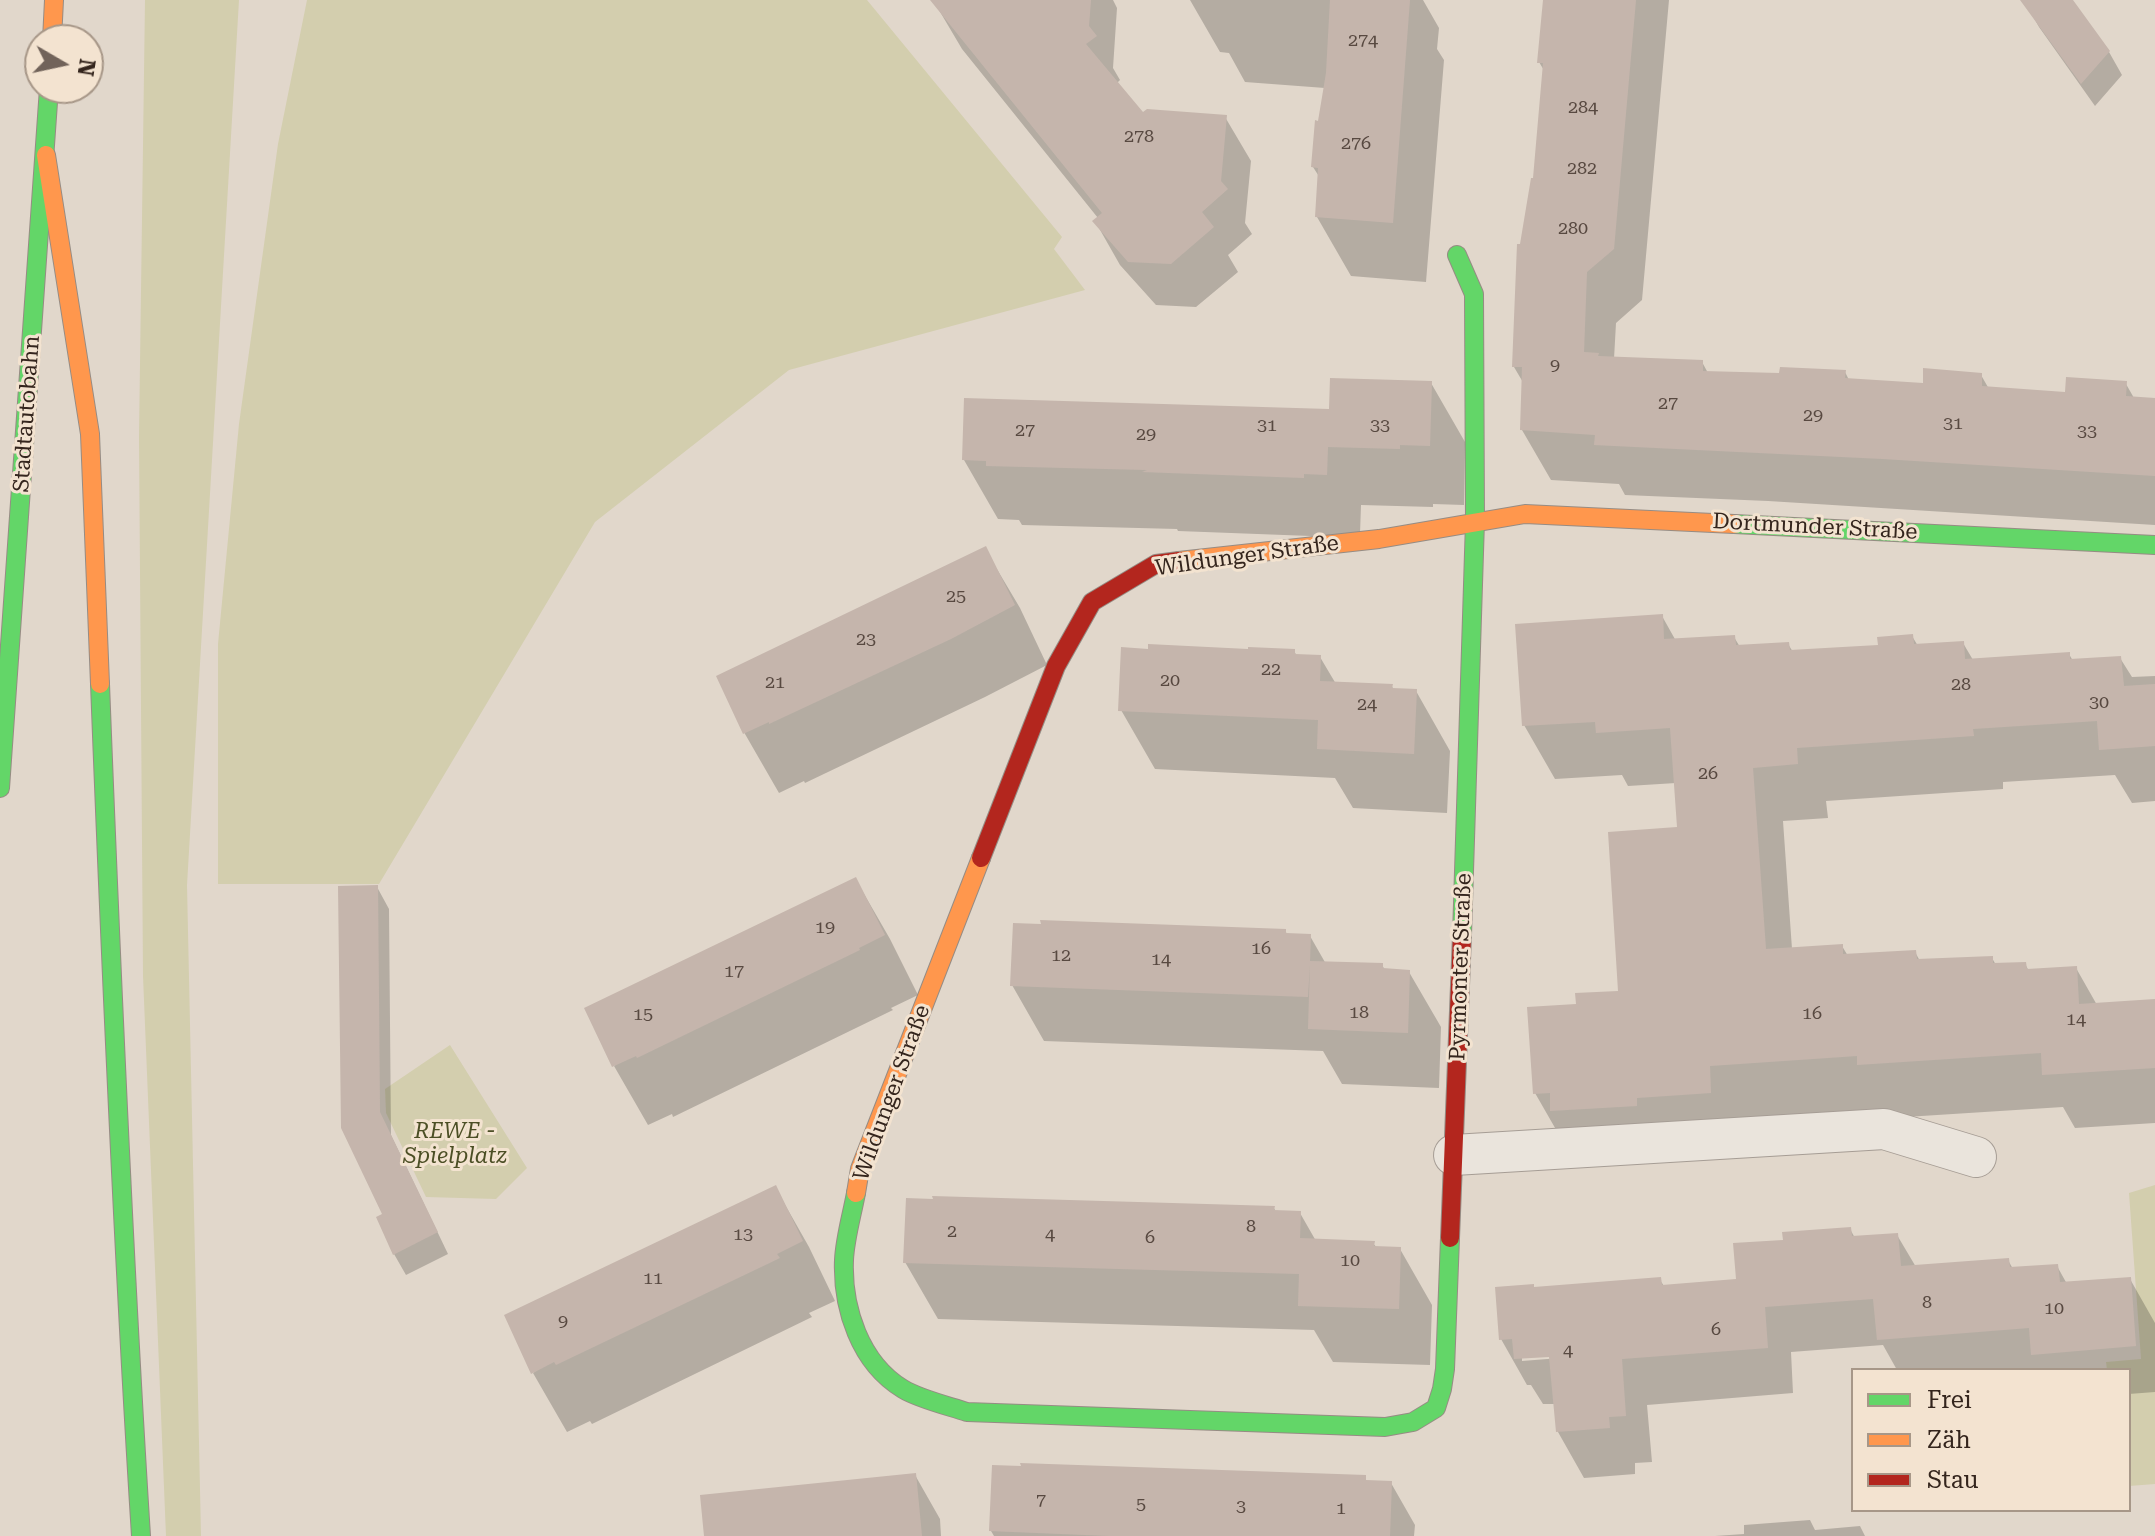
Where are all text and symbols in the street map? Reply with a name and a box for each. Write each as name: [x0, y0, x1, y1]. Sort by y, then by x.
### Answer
north arrow: [24, 24, 104, 104]
house number: 274: [1348, 30, 1378, 52]
text: N: [73, 57, 100, 78]
house number: 284: [1568, 97, 1598, 119]
house number: 278: [1124, 126, 1154, 148]
house number: 276: [1341, 133, 1371, 155]
house number: 282: [1567, 158, 1597, 180]
house number: 280: [1558, 218, 1588, 240]
street label: Stadtautobahn: [8, 335, 46, 493]
house number: 9: [1550, 355, 1560, 377]
house number: 27: [1658, 393, 1678, 415]
house number: 29: [1803, 405, 1823, 427]
house number: 31: [1943, 413, 1963, 435]
house number: 31: [1257, 415, 1277, 437]
house number: 33: [1370, 415, 1390, 437]
house number: 27: [1015, 420, 1035, 442]
house number: 33: [2077, 421, 2097, 443]
house number: 29: [1136, 424, 1156, 446]
street label: Dortmunder Straße: [1712, 508, 1918, 546]
street label: Wildunger Straße: [1154, 530, 1340, 582]
house number: 25: [946, 586, 966, 608]
house number: 23: [856, 629, 876, 651]
house number: 22: [1261, 659, 1281, 681]
house number: 20: [1160, 670, 1180, 692]
house number: 21: [765, 672, 785, 694]
house number: 28: [1951, 674, 1971, 696]
house number: 30: [2089, 692, 2109, 714]
house number: 24: [1357, 694, 1377, 716]
house number: 26: [1698, 763, 1718, 785]
street label: Pyrmonter Straße: [1445, 873, 1477, 1061]
house number: 19: [815, 917, 835, 939]
house number: 16: [1251, 938, 1271, 960]
house number: 12: [1051, 945, 1071, 967]
house number: 14: [1151, 949, 1171, 971]
house number: 17: [724, 961, 744, 983]
street label: Wildunger Straße: [848, 1002, 936, 1184]
house number: 18: [1349, 1002, 1369, 1024]
house number: 16: [1802, 1003, 1822, 1025]
house number: 15: [633, 1004, 653, 1026]
house number: 14: [2066, 1009, 2086, 1031]
park label: REWE - Spielplatz: [403, 1119, 507, 1170]
house number: 8: [1246, 1216, 1256, 1238]
house number: 2: [947, 1221, 957, 1243]
house number: 13: [733, 1224, 753, 1246]
house number: 4: [1045, 1224, 1055, 1246]
house number: 6: [1145, 1227, 1155, 1249]
house number: 10: [1340, 1250, 1360, 1272]
house number: 11: [643, 1268, 663, 1290]
house number: 8: [1922, 1292, 1932, 1314]
house number: 10: [2044, 1298, 2064, 1320]
house number: 9: [558, 1311, 568, 1333]
house number: 6: [1711, 1319, 1721, 1341]
house number: 4: [1563, 1340, 1573, 1362]
legend: [1851, 1368, 2131, 1512]
text: Frei: [1927, 1386, 1972, 1414]
text: Zäh: [1927, 1426, 1971, 1454]
text: Stau: [1927, 1466, 1979, 1494]
house number: 7: [1036, 1490, 1046, 1512]
house number: 5: [1136, 1494, 1146, 1516]
house number: 3: [1236, 1496, 1246, 1518]
house number: 1: [1336, 1498, 1346, 1520]

